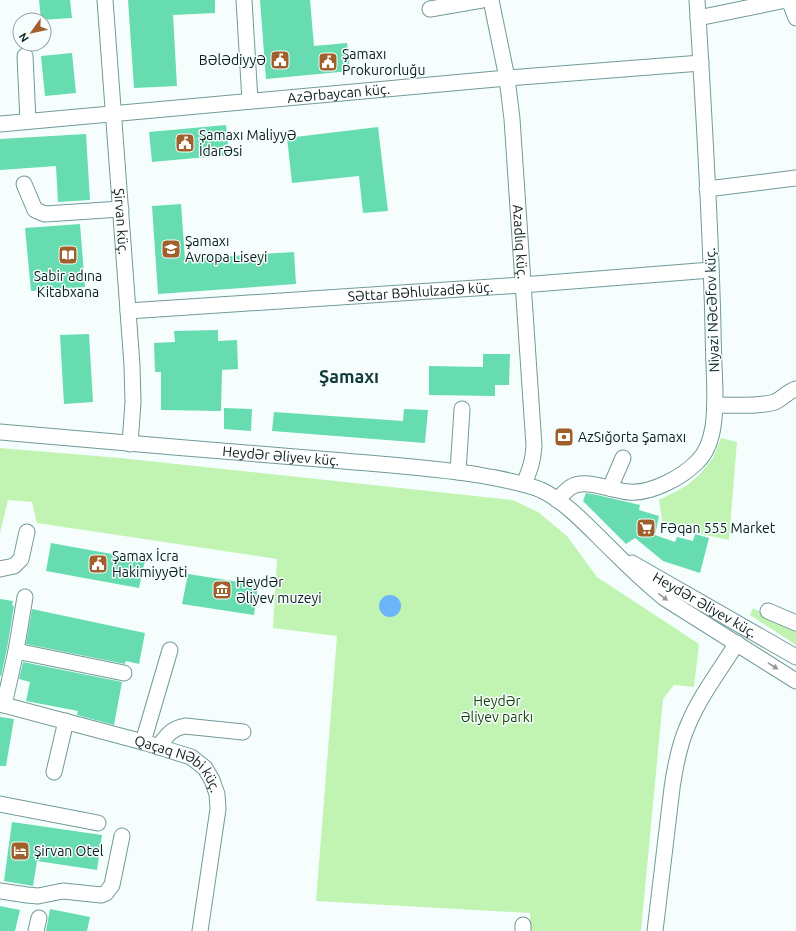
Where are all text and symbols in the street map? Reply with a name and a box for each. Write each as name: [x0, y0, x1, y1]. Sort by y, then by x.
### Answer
north arrow: [12, 12, 52, 52]
text: N: [16, 31, 31, 44]
place label: Şamaxı Prokurorluğu: [342, 46, 425, 78]
public building icon: Bələdiyyə: [269, 49, 291, 71]
public building icon: Şamaxı Prokurorluğu: [317, 51, 339, 73]
place label: Bələdiyyə: [199, 52, 266, 68]
street label: Azərbaycan küç.: [287, 81, 391, 106]
place label: Şamaxı Maliyyə İdarəsi: [199, 127, 296, 159]
public building icon: Şamaxı Maliyyə İdarəsi: [174, 132, 196, 154]
street label: Şirvan küç.: [111, 187, 132, 255]
street label: Azadlıq küç.: [510, 204, 531, 280]
place label: Şamaxı Avropa Liseyi: [185, 233, 267, 265]
school or university icon: Şamaxı Avropa Liseyi: [160, 238, 182, 260]
library icon: Sabir adına Kitabxana: [57, 244, 79, 266]
street label: Niyazi Nəcəfov küç.: [702, 247, 722, 373]
place label: Sabir adına Kitabxana: [34, 268, 102, 300]
street label: Səttar Bəhlulzadə küç.: [347, 279, 494, 304]
district label: Şamaxı: [319, 366, 379, 387]
bank icon: AzSığorta Şamaxı: [553, 426, 575, 448]
place label: AzSığorta Şamaxı: [578, 429, 686, 445]
street label: Heydər Əliyev küç.: [222, 443, 340, 469]
supermarket icon: Fəqan 555 Market: [635, 517, 657, 539]
place label: Fəqan 555 Market: [660, 520, 776, 536]
place label: Şamax İcra Hakimiyyəti: [112, 548, 187, 580]
public building icon: Şamax İcra Hakimiyyəti: [87, 553, 109, 575]
street label: Heydər Əliyev küç.: [650, 569, 760, 641]
place label: Heydər Əliyev muzeyi: [236, 574, 322, 606]
museum icon: Heydər Əliyev muzeyi: [211, 579, 233, 601]
one-way arrow: [658, 593, 669, 601]
one-way arrow: [768, 662, 778, 670]
park label: Heydər Əliyev parkı: [461, 693, 533, 725]
street label: Qaçaq Nəbi küç.: [133, 732, 224, 794]
hotel icon: Şirvan Otel: [9, 840, 31, 862]
place label: Şirvan Otel: [34, 843, 104, 859]

